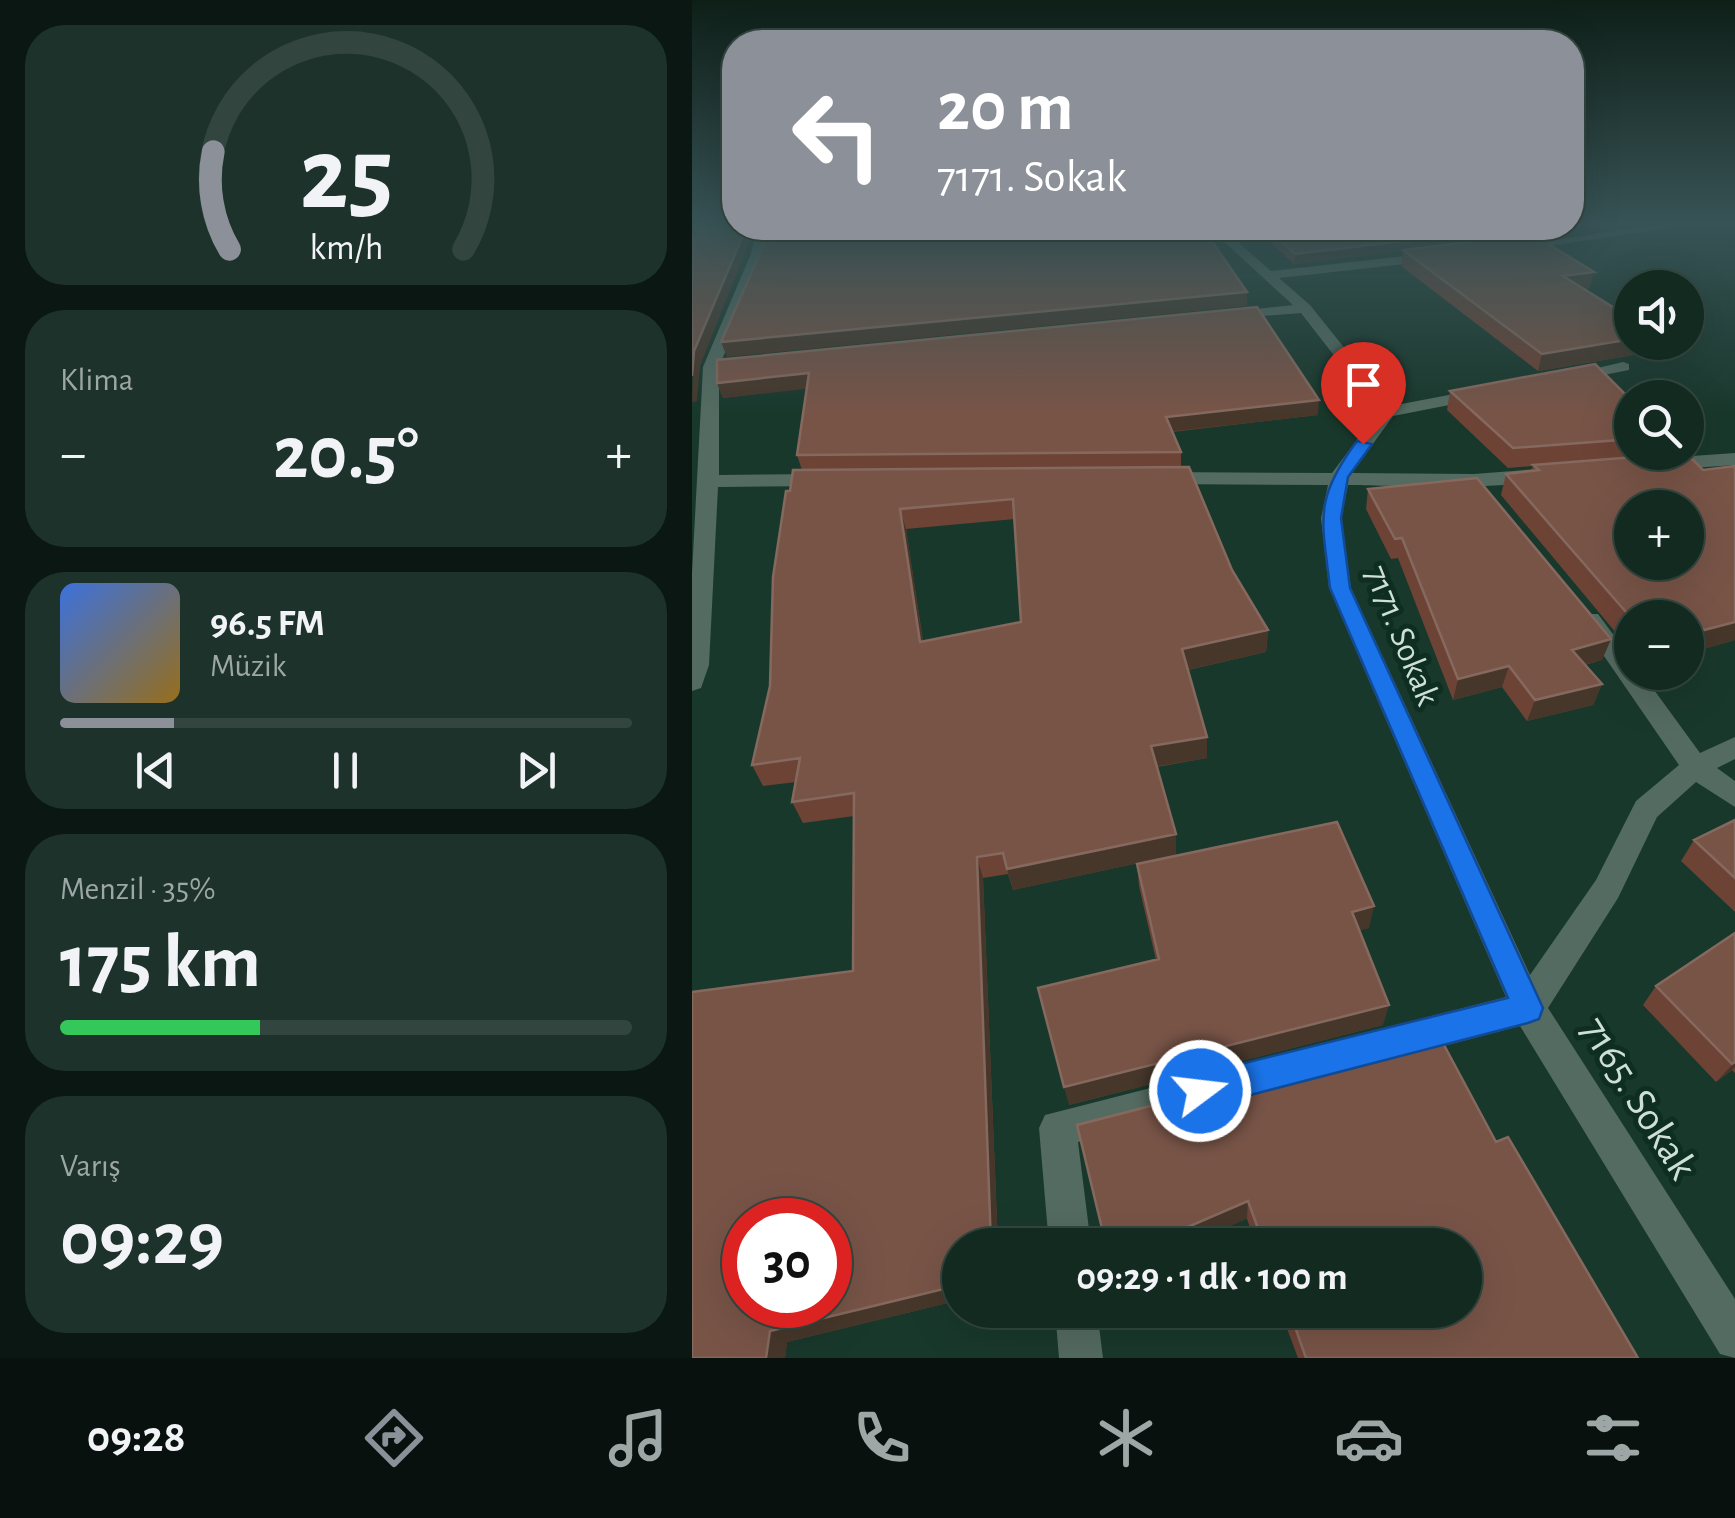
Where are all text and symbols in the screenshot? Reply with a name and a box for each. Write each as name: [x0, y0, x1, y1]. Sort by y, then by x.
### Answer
icon: left: [772, 70, 902, 200]
text: 20 m: [937, 73, 1074, 143]
text: 25: [299, 124, 393, 228]
text: 7171. Sokak: [937, 155, 1127, 200]
text: km/h: [309, 230, 383, 266]
map controls: [1614, 270, 1704, 690]
button: sound: [1614, 270, 1704, 360]
pin: [1321, 342, 1406, 445]
icon: arrive: [1336, 357, 1391, 412]
text: Klima: [60, 364, 134, 396]
button: search: [1614, 380, 1704, 470]
text: 20.5°: [273, 417, 419, 492]
text: −: [60, 427, 86, 482]
text: +: [606, 427, 632, 482]
button: +: [1614, 490, 1704, 580]
street label: 7171. Sokak: [1358, 561, 1445, 711]
button: −: [1614, 600, 1704, 690]
text: 96.5 FM: [210, 605, 325, 643]
text: Müzik: [210, 650, 286, 682]
icon: previous: [128, 743, 183, 798]
icon: pause: [318, 743, 373, 798]
icon: next: [509, 743, 564, 798]
text: Menzil · 35%: [60, 873, 216, 905]
text: 175 km: [60, 926, 261, 1001]
street label: 7165. Sokak: [1572, 1010, 1704, 1186]
position arrow: [1148, 1039, 1252, 1143]
text: Varış: [60, 1150, 121, 1182]
speed limit sign: 30: [722, 1198, 852, 1328]
text: 09:29: [60, 1203, 224, 1278]
text: 09:29 · 1 dk · 100 m: [1076, 1259, 1348, 1297]
icon: directions: [359, 1403, 429, 1473]
icon: music: [603, 1403, 673, 1473]
icon: phone: [847, 1403, 917, 1473]
icon: climate: [1091, 1403, 1161, 1473]
icon: car: [1334, 1403, 1404, 1473]
icon: filters: [1578, 1403, 1648, 1473]
text: 09:28: [87, 1415, 186, 1460]

